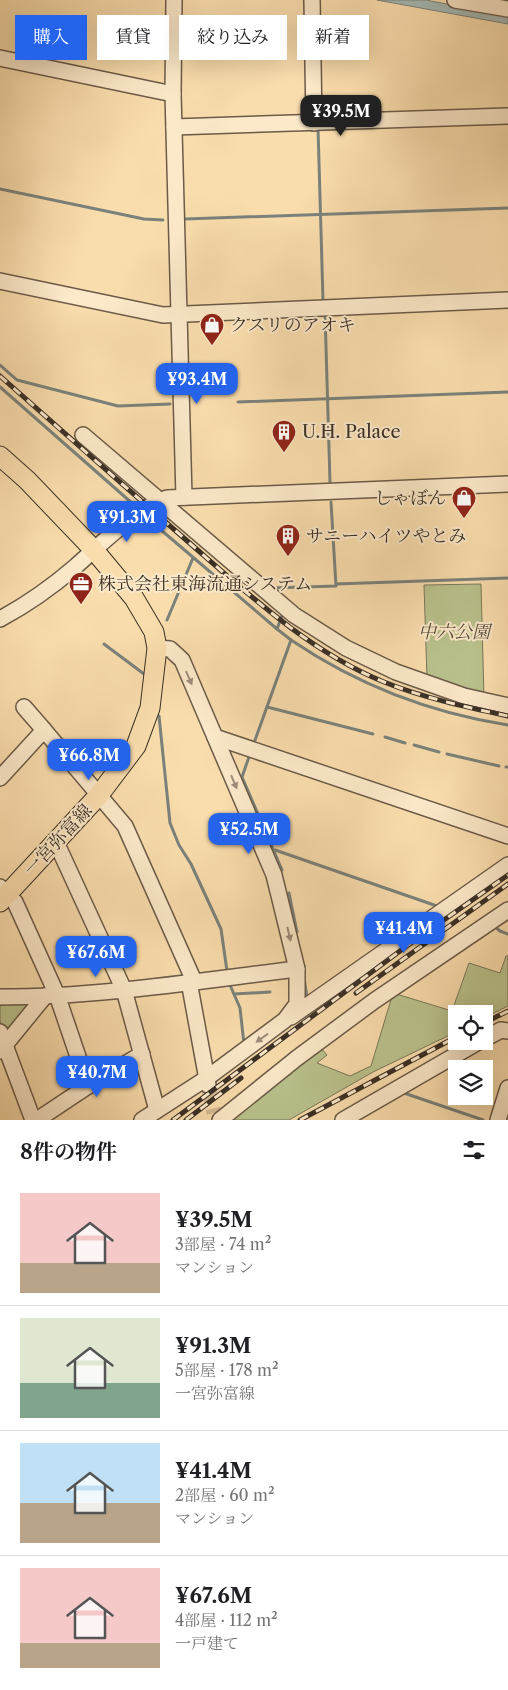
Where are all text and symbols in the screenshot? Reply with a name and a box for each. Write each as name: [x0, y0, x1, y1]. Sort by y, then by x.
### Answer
chip: 購入: [15, 15, 87, 60]
chip: 賃貸: [97, 15, 169, 60]
chip: 絞り込み: [179, 15, 287, 60]
chip: 新着: [297, 15, 369, 60]
pin: ¥39.5M: [300, 94, 382, 137]
text: ¥39.5M: [311, 101, 371, 121]
shop icon: クスリのアオキ: [199, 312, 225, 346]
place label: クスリのアオキ: [230, 314, 356, 336]
pin: ¥93.4M: [156, 362, 238, 405]
text: ¥93.4M: [167, 369, 227, 389]
building icon: U.H. Palace: [271, 419, 297, 453]
place label: U.H. Palace: [302, 421, 401, 443]
shop icon: しゃぼん: [451, 485, 477, 519]
place label: しゃぼん: [374, 487, 446, 509]
pin: ¥91.3M: [86, 500, 168, 543]
text: ¥91.3M: [98, 507, 156, 527]
building icon: サニーハイツやとみ: [275, 523, 301, 557]
place label: サニーハイツやとみ: [306, 525, 466, 547]
office icon: 株式会社東海流通システム: [68, 571, 94, 605]
place label: 株式会社東海流通システム: [98, 573, 312, 595]
park label: 中六公園: [418, 621, 493, 643]
one-way arrow: [186, 671, 194, 685]
pin: ¥66.8M: [48, 738, 130, 781]
text: ¥66.8M: [58, 745, 120, 765]
one-way arrow: [231, 774, 238, 789]
street label: 一宮弥富線: [19, 800, 97, 880]
pin: ¥52.5M: [208, 812, 290, 855]
text: ¥52.5M: [219, 819, 279, 839]
pin: ¥41.4M: [363, 912, 445, 954]
text: ¥41.4M: [375, 918, 433, 938]
one-way arrow: [285, 926, 293, 941]
pin: ¥67.6M: [55, 936, 137, 978]
text: ¥67.6M: [67, 942, 125, 962]
map controls: [448, 1005, 493, 1105]
button: locate: [448, 1005, 493, 1050]
one-way arrow: [256, 1032, 269, 1043]
pin: ¥40.7M: [56, 1056, 138, 1098]
button: layers: [448, 1060, 493, 1105]
text: ¥40.7M: [67, 1062, 127, 1082]
icon: filters: [460, 1136, 488, 1164]
text: 8件の物件: [20, 1139, 117, 1164]
text: ¥39.5M: [175, 1207, 253, 1232]
icon: home: [60, 1213, 120, 1273]
text: 3部屋 · 74 m²: [175, 1234, 271, 1254]
text: マンション: [175, 1257, 254, 1277]
text: ¥91.3M: [175, 1333, 251, 1358]
icon: home: [60, 1338, 120, 1398]
text: 5部屋 · 178 m²: [175, 1360, 279, 1380]
text: 一宮弥富線: [175, 1383, 255, 1403]
text: ¥41.4M: [175, 1458, 252, 1483]
icon: home: [60, 1463, 120, 1523]
text: 2部屋 · 60 m²: [175, 1485, 274, 1505]
text: マンション: [175, 1508, 254, 1528]
text: ¥67.6M: [175, 1583, 252, 1608]
icon: home: [60, 1588, 120, 1648]
text: 4部屋 · 112 m²: [175, 1610, 278, 1630]
text: 一戸建て: [175, 1633, 239, 1653]

